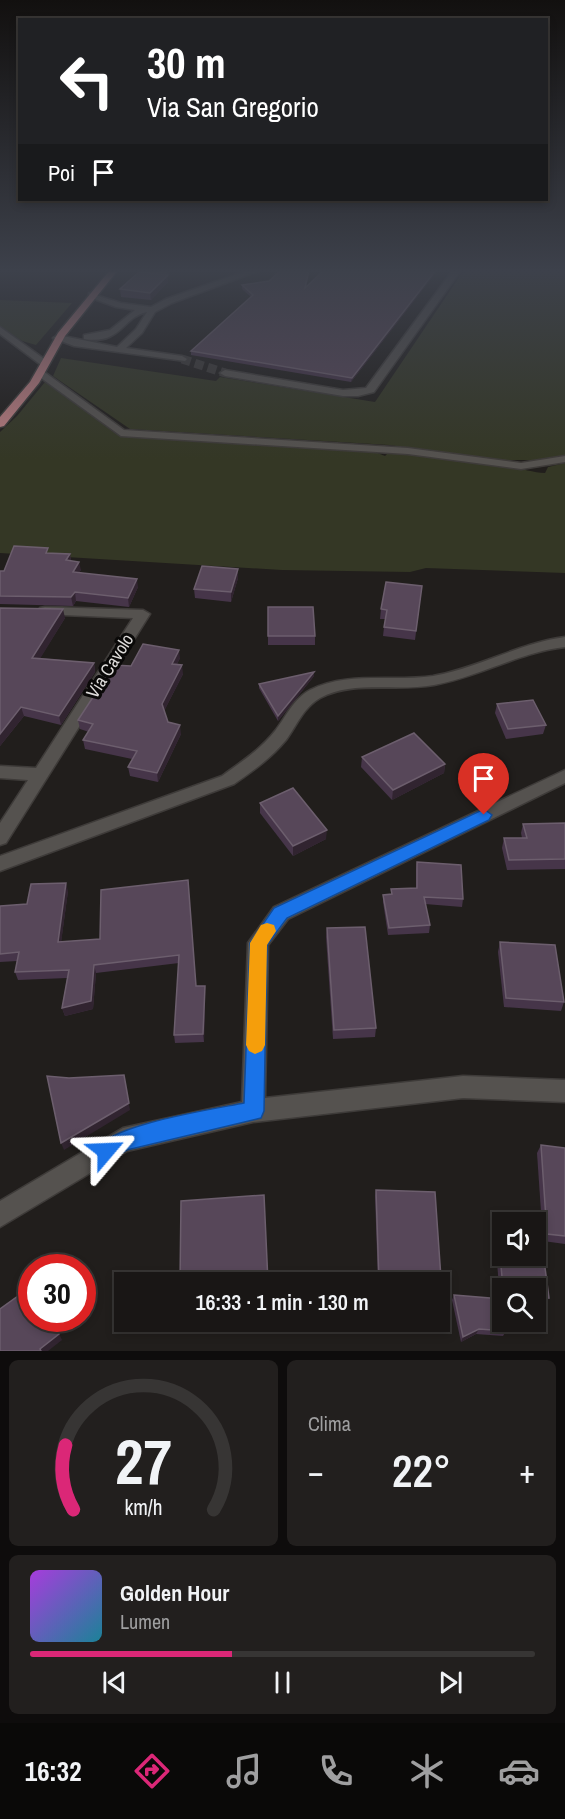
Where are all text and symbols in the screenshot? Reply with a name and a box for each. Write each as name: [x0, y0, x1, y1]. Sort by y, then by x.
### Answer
text: 30 m: [147, 35, 226, 91]
icon: left: [48, 42, 126, 120]
text: Via San Gregorio: [147, 89, 319, 125]
icon: arrive: [87, 156, 120, 189]
text: Poi: [48, 158, 75, 188]
street label: Via Cavolo: [80, 629, 139, 703]
pin: [458, 753, 509, 815]
icon: arrive: [467, 762, 500, 795]
position arrow: [74, 1119, 138, 1183]
map controls: [492, 1212, 546, 1332]
button: sound: [492, 1212, 546, 1266]
speed limit sign: 30: [18, 1254, 96, 1332]
button: search: [492, 1278, 546, 1332]
text: 16:33 · 1 min · 130 m: [195, 1287, 369, 1317]
text: Clima: [308, 1410, 351, 1437]
text: 27: [115, 1419, 172, 1503]
text: 22°: [392, 1440, 451, 1501]
text: −: [308, 1449, 324, 1493]
text: +: [519, 1449, 535, 1493]
text: km/h: [124, 1493, 163, 1522]
text: Golden Hour: [120, 1578, 229, 1608]
text: Lumen: [120, 1608, 170, 1635]
icon: previous: [98, 1666, 131, 1699]
icon: pause: [266, 1666, 299, 1699]
icon: next: [434, 1666, 467, 1699]
icon: directions: [131, 1750, 173, 1792]
icon: music: [223, 1750, 265, 1792]
icon: phone: [315, 1750, 357, 1792]
icon: climate: [406, 1750, 448, 1792]
icon: car: [498, 1750, 540, 1792]
text: 16:32: [25, 1753, 81, 1789]

